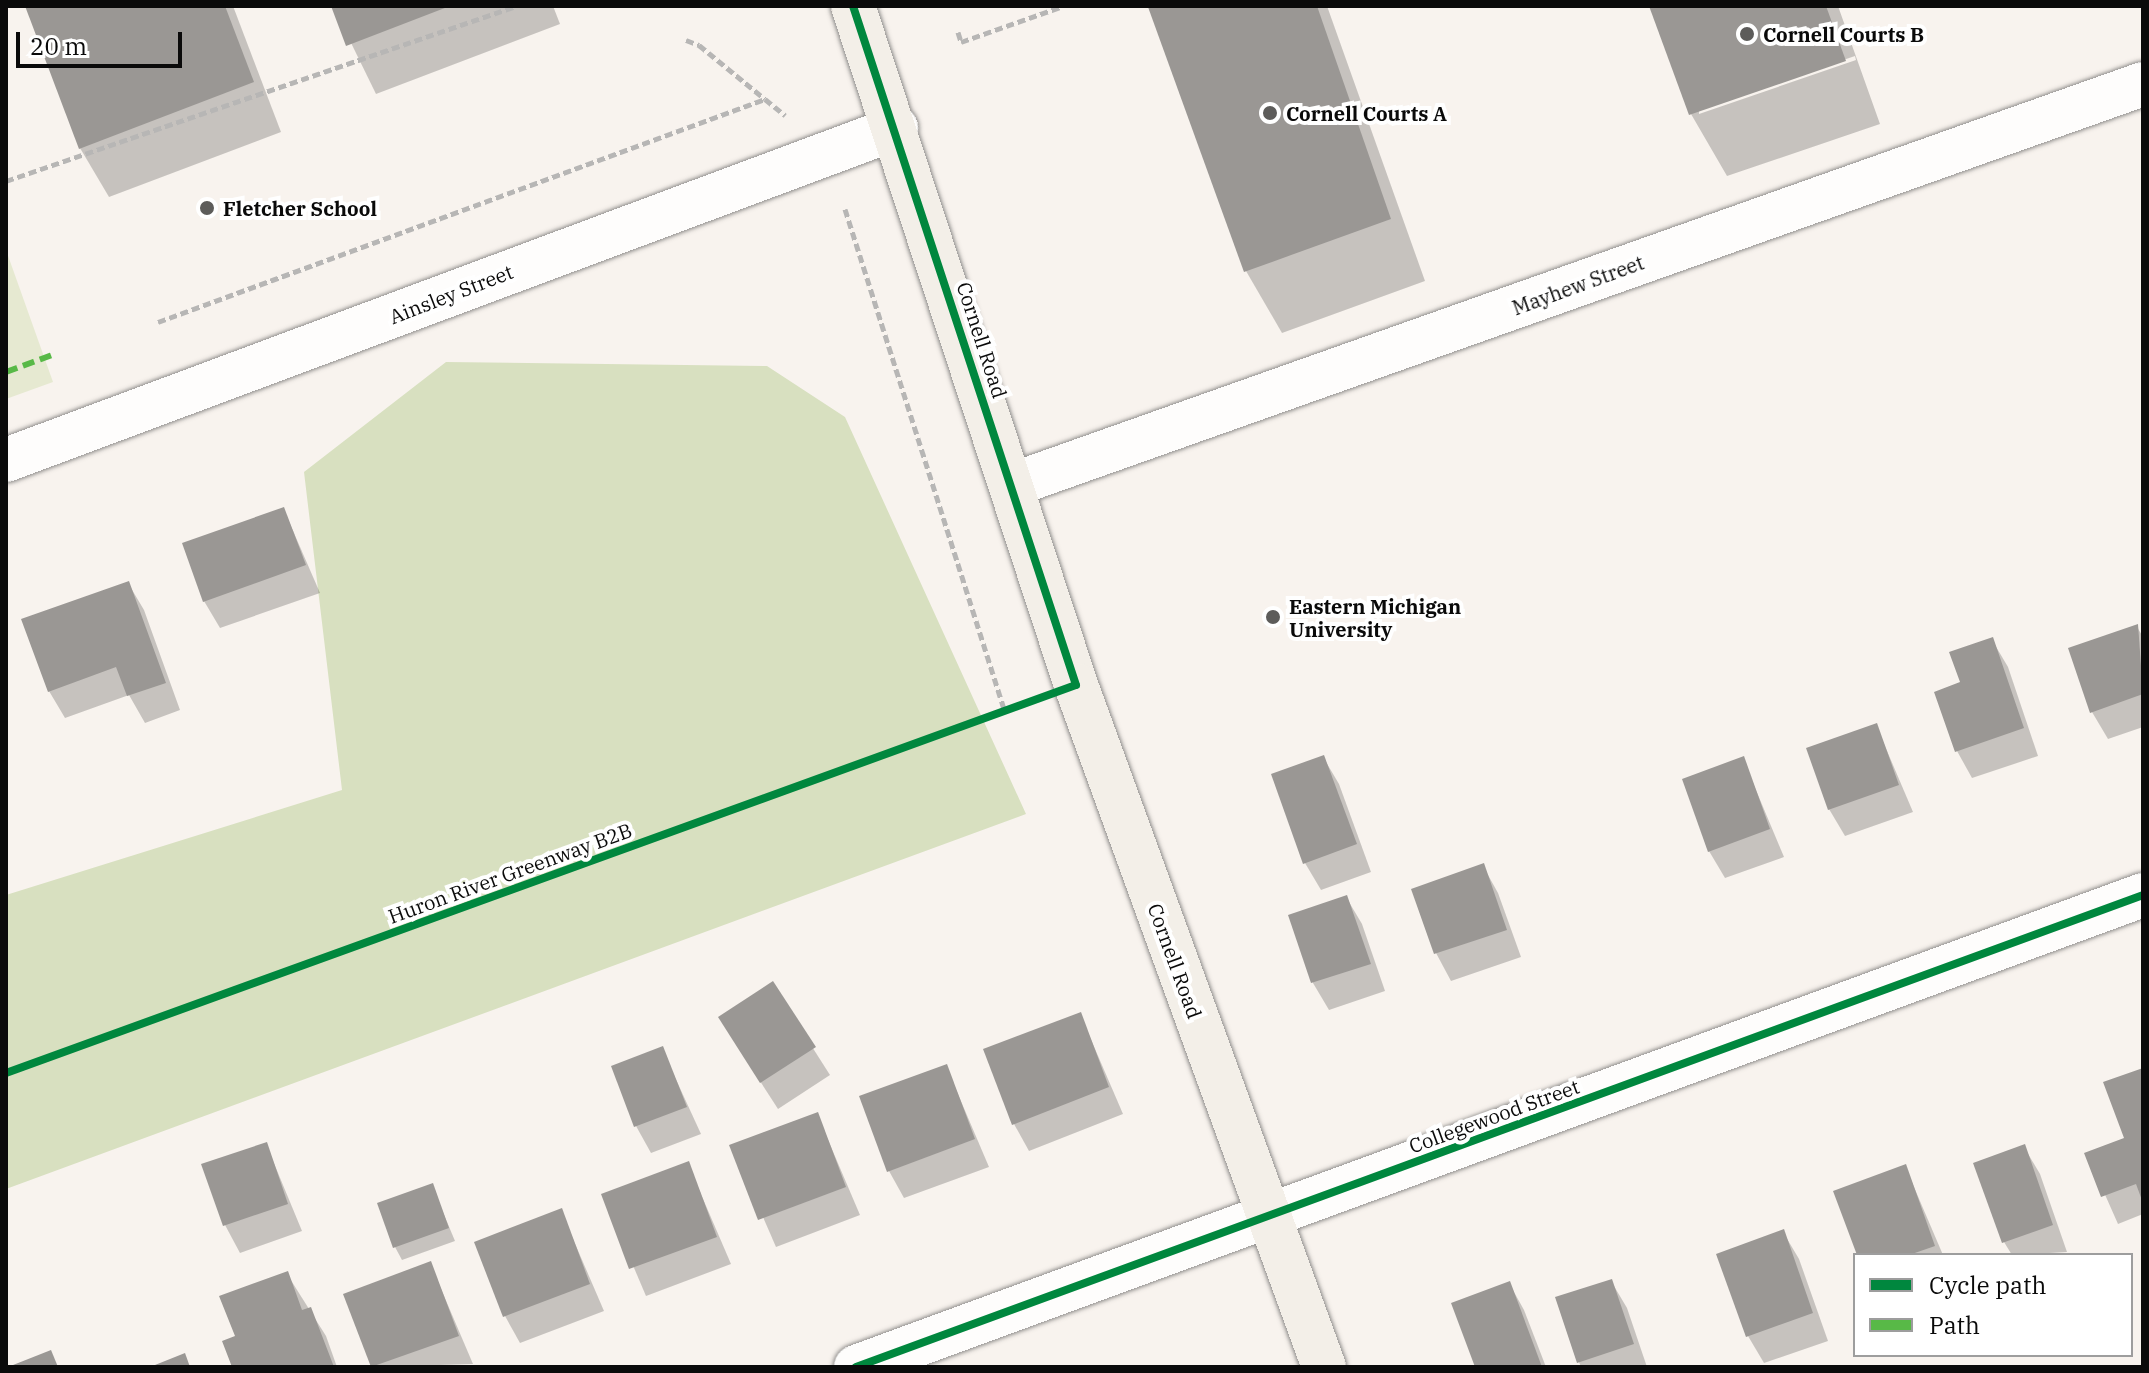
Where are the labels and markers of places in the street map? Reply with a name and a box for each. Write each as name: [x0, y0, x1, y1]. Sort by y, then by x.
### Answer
place label: Cornell Courts B: [1763, 22, 1924, 46]
marker: Cornell Courts B: [1738, 25, 1756, 43]
place label: Cornell Courts A: [1286, 101, 1447, 125]
marker: Cornell Courts A: [1261, 104, 1279, 122]
place label: Fletcher School: [223, 196, 377, 220]
marker: Fletcher School: [198, 199, 216, 217]
place label: Eastern Michigan University: [1289, 594, 1461, 641]
marker: Eastern Michigan University: [1264, 608, 1282, 626]

